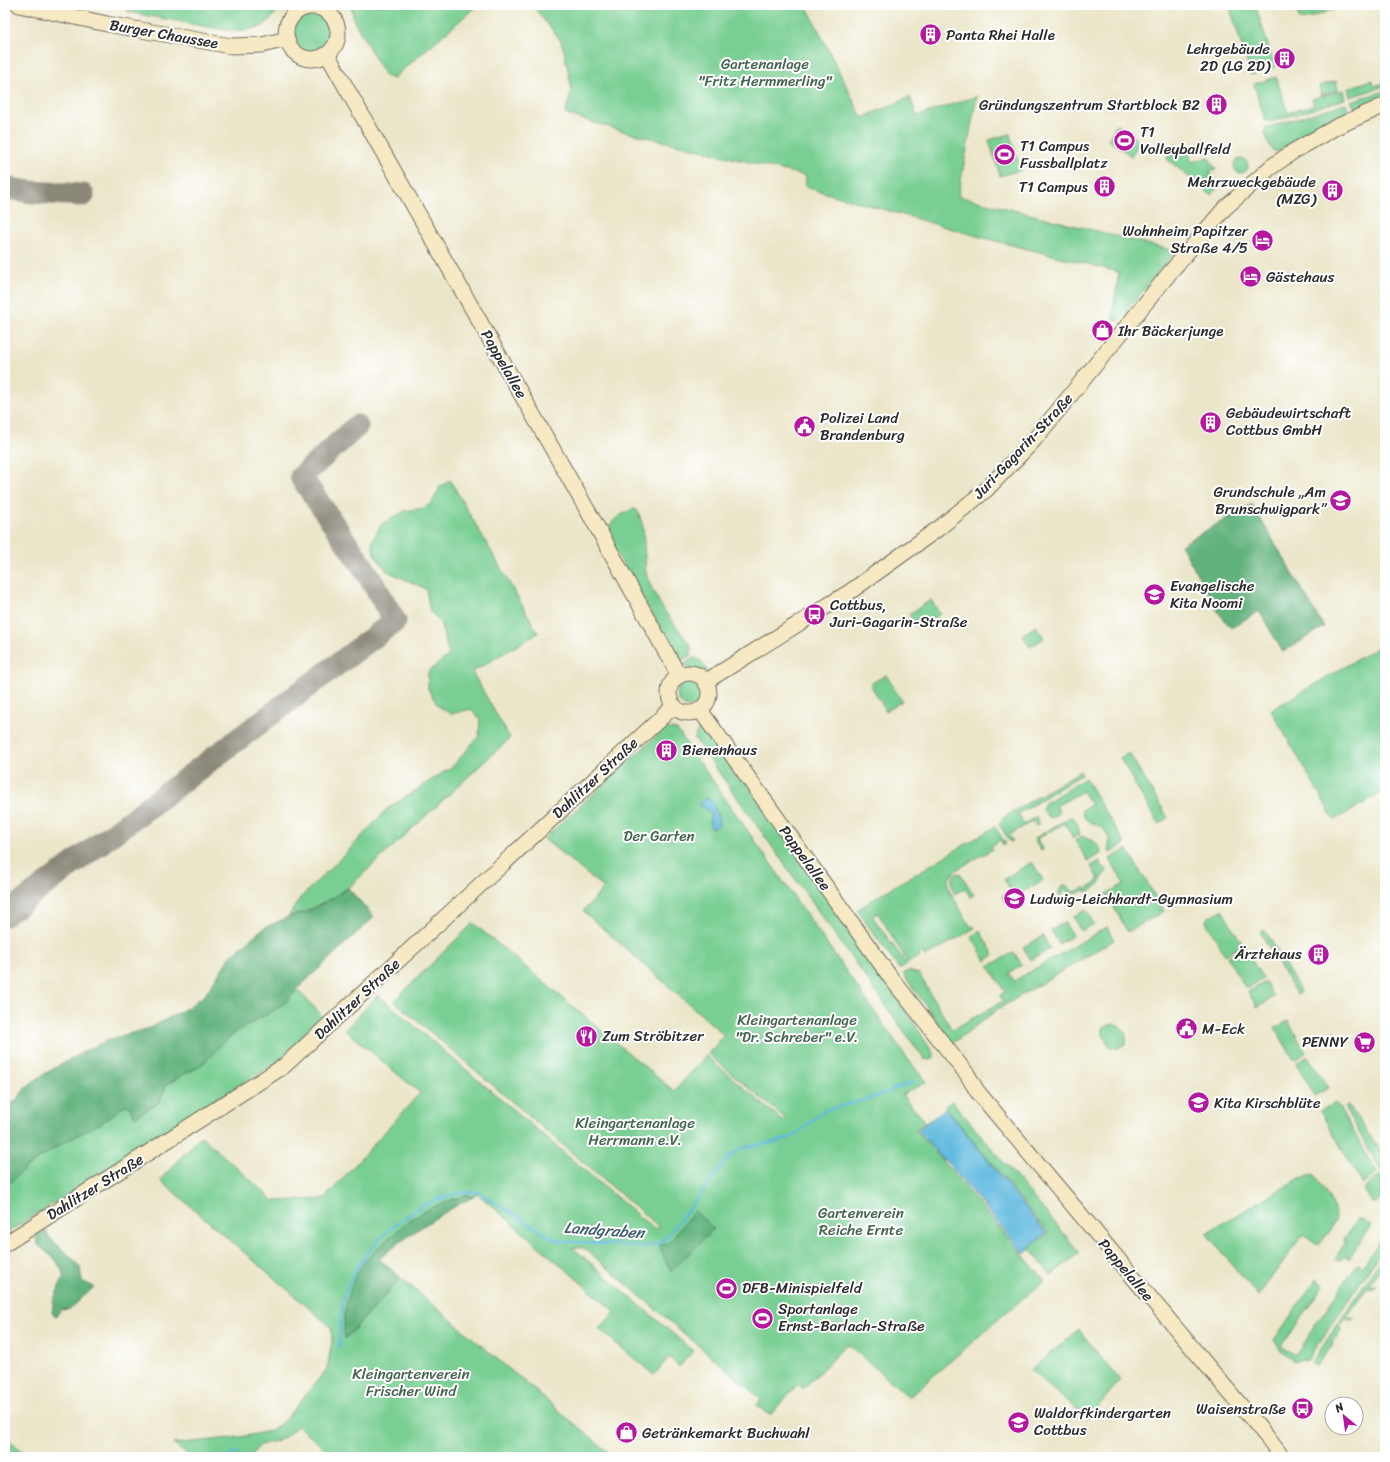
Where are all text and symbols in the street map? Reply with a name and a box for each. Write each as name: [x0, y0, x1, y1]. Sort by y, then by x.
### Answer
street label: Burger Chaussee: [108, 12, 220, 56]
building icon: Panta Rhei Halle: [918, 22, 944, 48]
place label: Panta Rhei Halle: [946, 22, 1055, 48]
place label: Lehrgebäude 2D (LG 2D): [1187, 36, 1271, 79]
building icon: Lehrgebäude 2D (LG 2D): [1272, 45, 1298, 71]
park label: Gartenanlage "Fritz Hermmerling": [698, 51, 833, 94]
place label: Gründungszentrum Startblock B2: [979, 92, 1200, 118]
building icon: Gründungszentrum Startblock B2: [1203, 92, 1229, 118]
place label: T1 Volleyballfeld: [1140, 119, 1231, 162]
sports icon: T1 Volleyballfeld: [1111, 128, 1137, 154]
place label: T1 Campus Fussballplatz: [1020, 133, 1108, 176]
sports icon: T1 Campus Fussballplatz: [992, 142, 1018, 168]
place label: Mehrzweckgebäude (MZG): [1187, 169, 1317, 212]
place label: T1 Campus: [1019, 174, 1089, 200]
building icon: T1 Campus: [1091, 174, 1117, 200]
building icon: Mehrzweckgebäude (MZG): [1319, 178, 1345, 204]
place label: Wohnheim Papitzer Straße 4/5: [1122, 218, 1249, 261]
hotel icon: Wohnheim Papitzer Straße 4/5: [1250, 227, 1276, 253]
hotel icon: Gästehaus: [1237, 264, 1263, 290]
place label: Gästehaus: [1266, 264, 1334, 290]
shop icon: Ihr Bäckerjunge: [1089, 318, 1115, 344]
place label: Ihr Bäckerjunge: [1117, 318, 1223, 344]
street label: Pappelallee: [474, 325, 534, 404]
street label: Juri-Gagarin-Straße: [966, 387, 1080, 506]
place label: Gebäudewirtschaft Cottbus GmbH: [1226, 400, 1351, 443]
place label: Polizei Land Brandenburg: [820, 405, 905, 448]
building icon: Gebäudewirtschaft Cottbus GmbH: [1198, 409, 1224, 435]
public building icon: Polizei Land Brandenburg: [791, 414, 817, 440]
place label: Grundschule „Am Brunschwigpark”: [1213, 479, 1328, 522]
school or university icon: Grundschule „Am Brunschwigpark”: [1328, 488, 1354, 514]
place label: Evangelische Kita Noomi: [1170, 573, 1255, 616]
school or university icon: Evangelische Kita Noomi: [1142, 582, 1168, 608]
place label: Cottbus, Juri-Gagarin-Straße: [829, 592, 968, 635]
bus stop icon: Cottbus, Juri-Gagarin-Straße: [801, 601, 827, 627]
street label: Dahlitzer Straße: [546, 731, 644, 825]
building icon: Bienenhaus: [654, 737, 680, 763]
place label: Bienenhaus: [682, 737, 757, 763]
street label: Pappelallee: [772, 820, 838, 897]
park label: Der Garten: [623, 823, 695, 849]
school or university icon: Ludwig-Leichhardt-Gymnasium: [1002, 886, 1028, 912]
place label: Ludwig-Leichhardt-Gymnasium: [1030, 886, 1233, 912]
place label: Ärztehaus: [1234, 941, 1302, 967]
building icon: Ärztehaus: [1305, 941, 1331, 967]
street label: Dahlitzer Straße: [308, 952, 406, 1046]
park label: Kleingartenanlage "Dr. Schreber" e.V.: [736, 1007, 858, 1050]
public building icon: M-Eck: [1173, 1016, 1199, 1042]
place label: M-Eck: [1202, 1016, 1245, 1042]
restaurant icon: Zum Ströbitzer: [573, 1023, 599, 1049]
place label: Zum Ströbitzer: [602, 1023, 704, 1049]
place label: PENNY: [1302, 1029, 1350, 1055]
supermarket icon: PENNY: [1351, 1029, 1377, 1055]
school or university icon: Kita Kirschblüte: [1186, 1090, 1212, 1116]
place label: Kita Kirschblüte: [1214, 1090, 1321, 1116]
park label: Kleingartenanlage Herrmann e.V.: [575, 1110, 695, 1153]
street label: Dahlitzer Straße: [41, 1147, 149, 1227]
park label: Gartenverein Reiche Ernte: [818, 1200, 904, 1243]
water label: Landgraben: [563, 1213, 647, 1247]
street label: Pappelallee: [1092, 1233, 1161, 1308]
sports icon: DFB-Minispielfeld: [713, 1275, 739, 1301]
place label: DFB-Minispielfeld: [742, 1275, 863, 1301]
place label: Sportanlage Ernst-Barlach-Straße: [778, 1296, 925, 1339]
sports icon: Sportanlage Ernst-Barlach-Straße: [750, 1305, 776, 1331]
park label: Kleingartenverein Frischer Wind: [352, 1361, 470, 1404]
place label: Waisenstraße: [1196, 1396, 1286, 1422]
bus stop icon: Waisenstraße: [1289, 1396, 1315, 1422]
north arrow: [1324, 1396, 1364, 1436]
text: N: [1331, 1397, 1348, 1418]
place label: Waldorfkindergarten Cottbus: [1034, 1400, 1171, 1443]
school or university icon: Waldorfkindergarten Cottbus: [1005, 1409, 1031, 1435]
shop icon: Getränkemarkt Buchwahl: [614, 1420, 640, 1446]
place label: Getränkemarkt Buchwahl: [642, 1420, 810, 1446]

